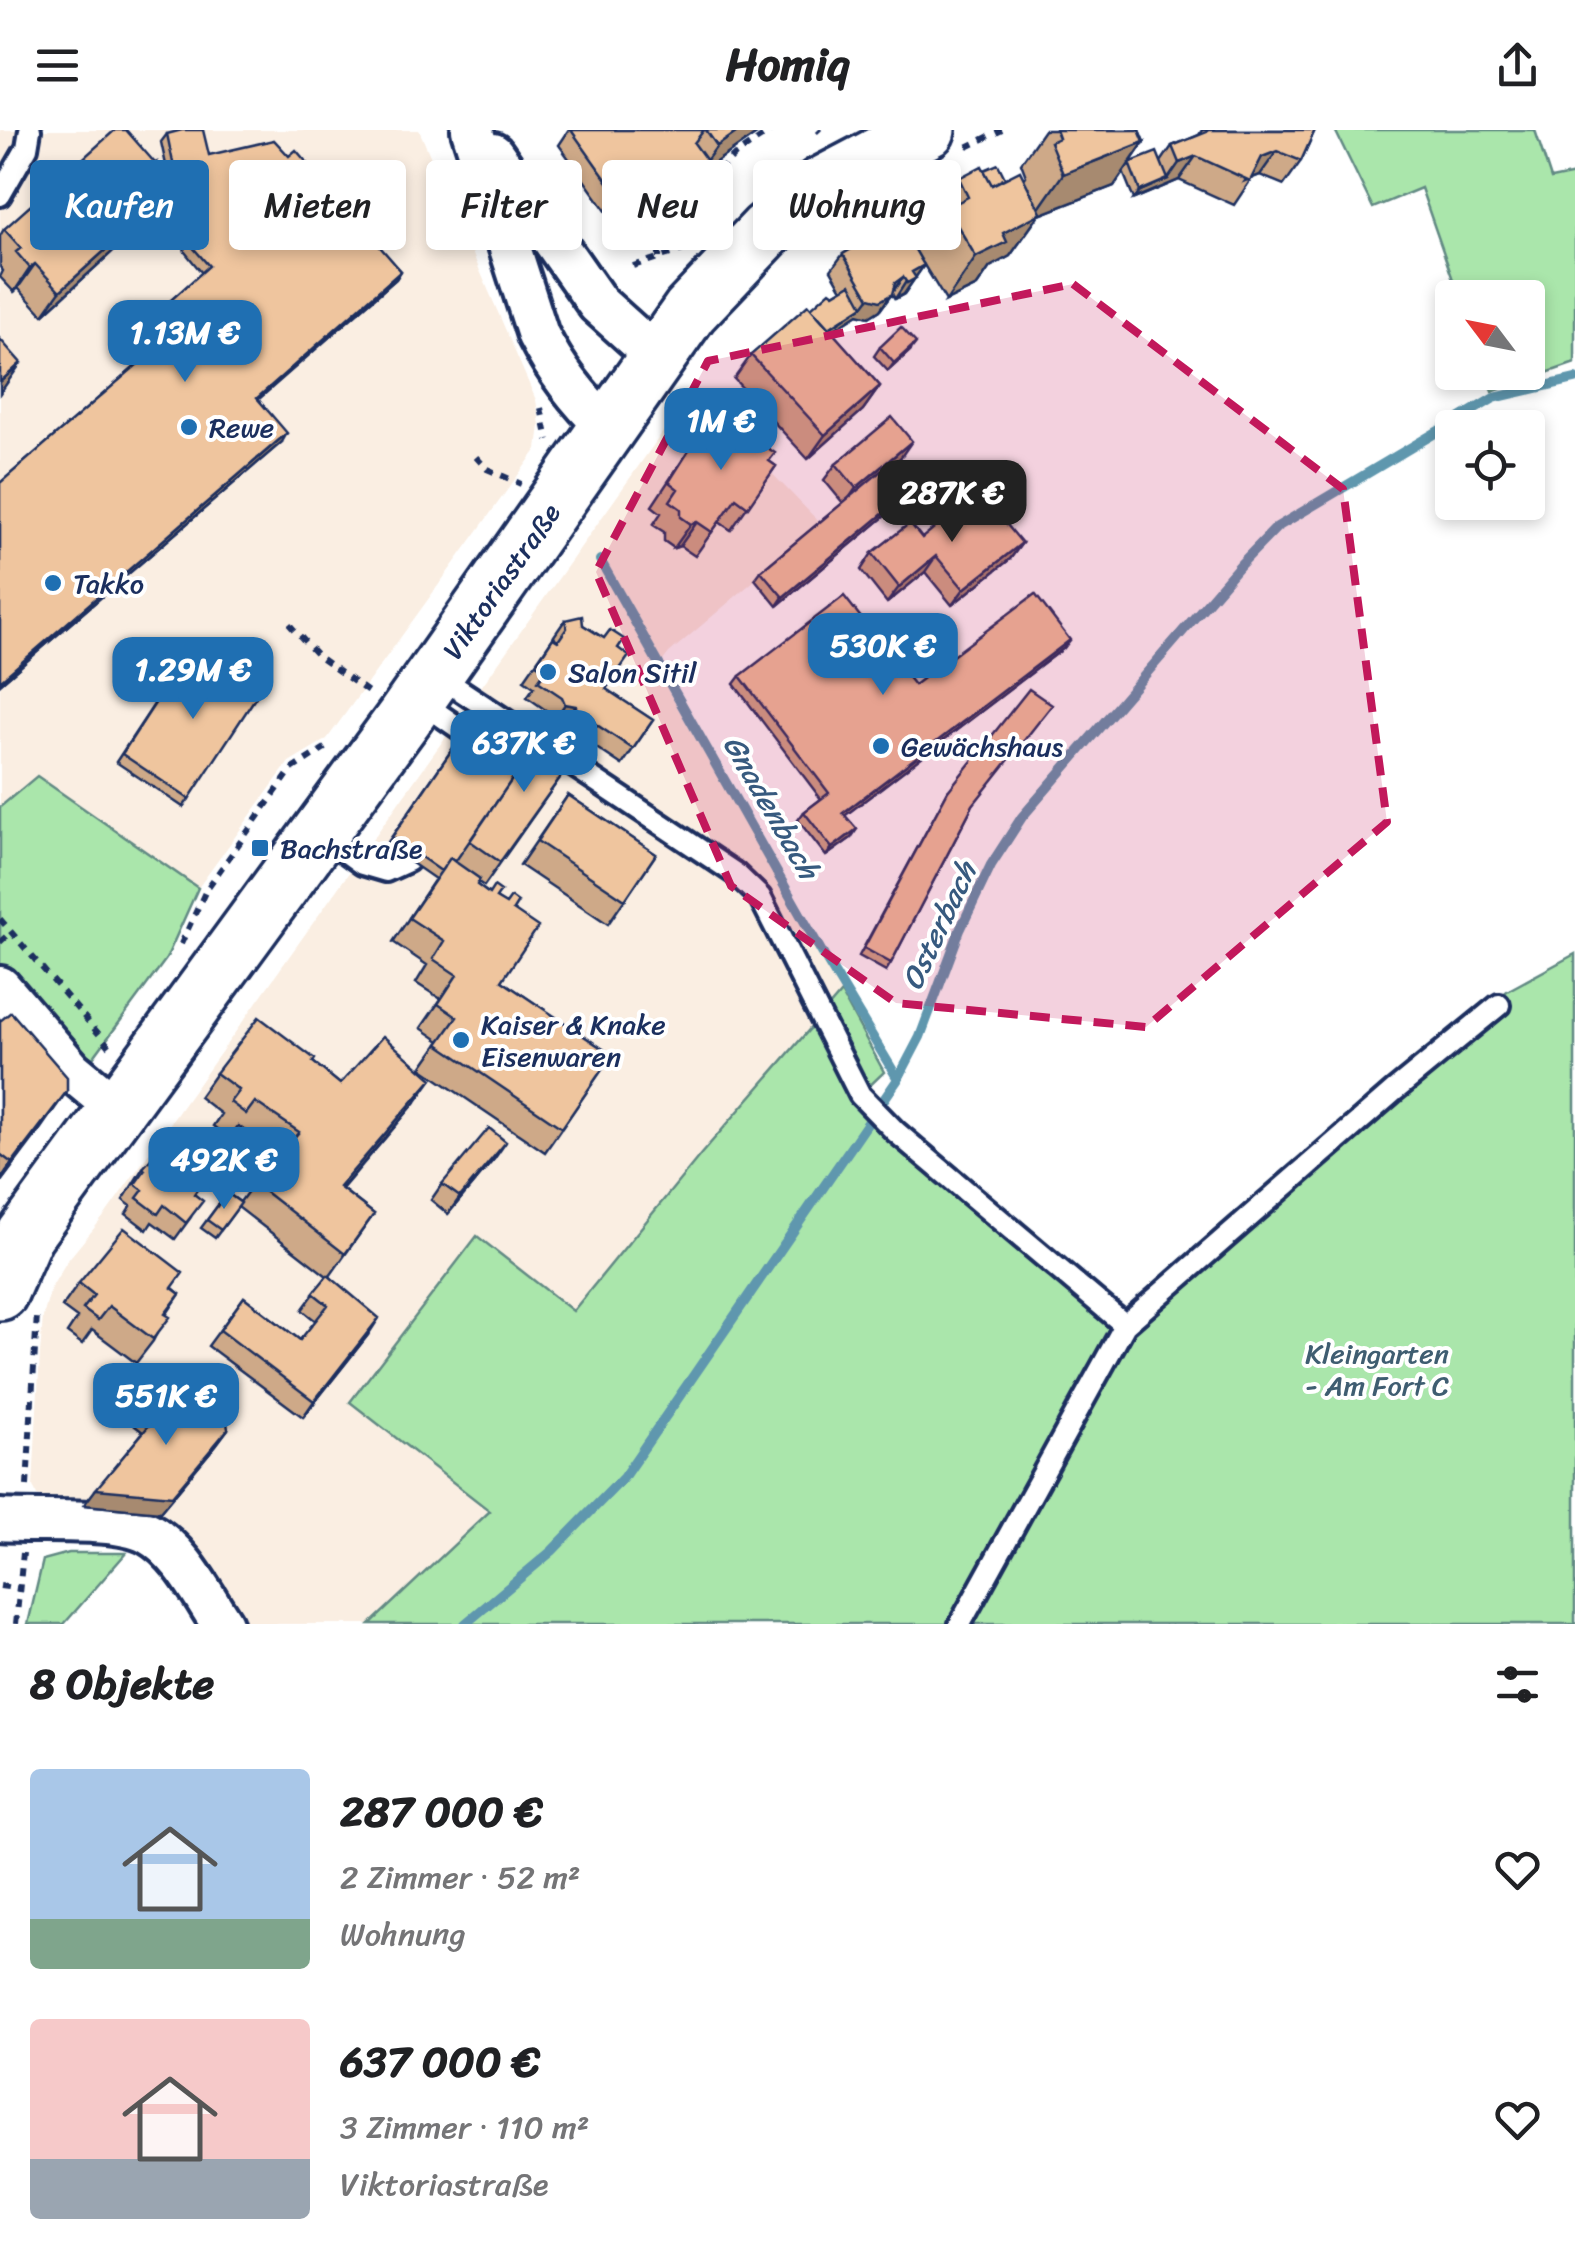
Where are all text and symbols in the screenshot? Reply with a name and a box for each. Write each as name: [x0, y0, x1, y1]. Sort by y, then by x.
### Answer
text: Homiq: [726, 25, 849, 105]
icon: menu: [30, 38, 85, 93]
icon: share: [1490, 38, 1545, 93]
chip: Kaufen: [30, 160, 209, 250]
chip: Mieten: [229, 160, 406, 250]
chip: Filter: [426, 160, 582, 250]
chip: Neu: [602, 160, 733, 250]
chip: Wohnung: [753, 160, 961, 250]
north arrow: [1435, 280, 1545, 390]
map controls: [1435, 280, 1545, 520]
pin: 1.13M €: [93, 300, 277, 385]
text: 1.13M €: [130, 304, 240, 361]
pin: 1M €: [662, 388, 780, 473]
text: 1M €: [686, 392, 756, 449]
place label: Rewe: [209, 403, 274, 452]
button: locate: [1435, 410, 1545, 520]
marker: Rewe: [178, 416, 200, 438]
pin: 287K €: [871, 460, 1033, 545]
text: 287K €: [899, 464, 1005, 521]
street label: Viktoriastraße: [429, 493, 574, 670]
place label: Takko: [73, 559, 144, 608]
marker: Takko: [42, 572, 64, 594]
pin: 530K €: [802, 613, 964, 698]
text: 530K €: [830, 617, 936, 674]
pin: 1.29M €: [101, 637, 285, 722]
text: 1.29M €: [134, 641, 252, 698]
place label: Salon Sitil: [568, 648, 698, 697]
marker: Salon Sitil: [537, 661, 559, 683]
pin: 637K €: [443, 710, 605, 795]
text: 637K €: [472, 714, 576, 771]
place label: Gewächshaus: [901, 722, 1064, 771]
water label: Gnadenbach: [708, 724, 835, 892]
marker: Gewächshaus: [870, 735, 892, 757]
place label: Bachstraße: [280, 824, 422, 873]
marker: Bachstraße: [249, 837, 271, 859]
water label: Osterbach: [886, 851, 993, 999]
place label: Kaiser & Knake Eisenwaren: [481, 1000, 666, 1081]
marker: Kaiser & Knake Eisenwaren: [450, 1029, 472, 1051]
pin: 492K €: [143, 1127, 305, 1212]
text: 492K €: [170, 1131, 278, 1188]
park label: Kleingarten - Am Fort C: [1305, 1329, 1449, 1410]
pin: 551K €: [85, 1363, 247, 1448]
text: 551K €: [115, 1367, 217, 1424]
text: 8 Objekte: [30, 1647, 214, 1721]
icon: filters: [1490, 1657, 1545, 1712]
text: 287 000 €: [340, 1775, 543, 1849]
icon: home: [110, 1809, 230, 1929]
icon: heart: [1490, 1842, 1545, 1897]
text: 2 Zimmer · 52 m²: [340, 1849, 580, 1906]
text: Wohnung: [340, 1906, 466, 1963]
text: 637 000 €: [340, 2025, 540, 2099]
icon: home: [110, 2059, 230, 2179]
icon: heart: [1490, 2092, 1545, 2147]
text: 3 Zimmer · 110 m²: [340, 2099, 589, 2156]
text: Viktoriastraße: [340, 2156, 548, 2213]

